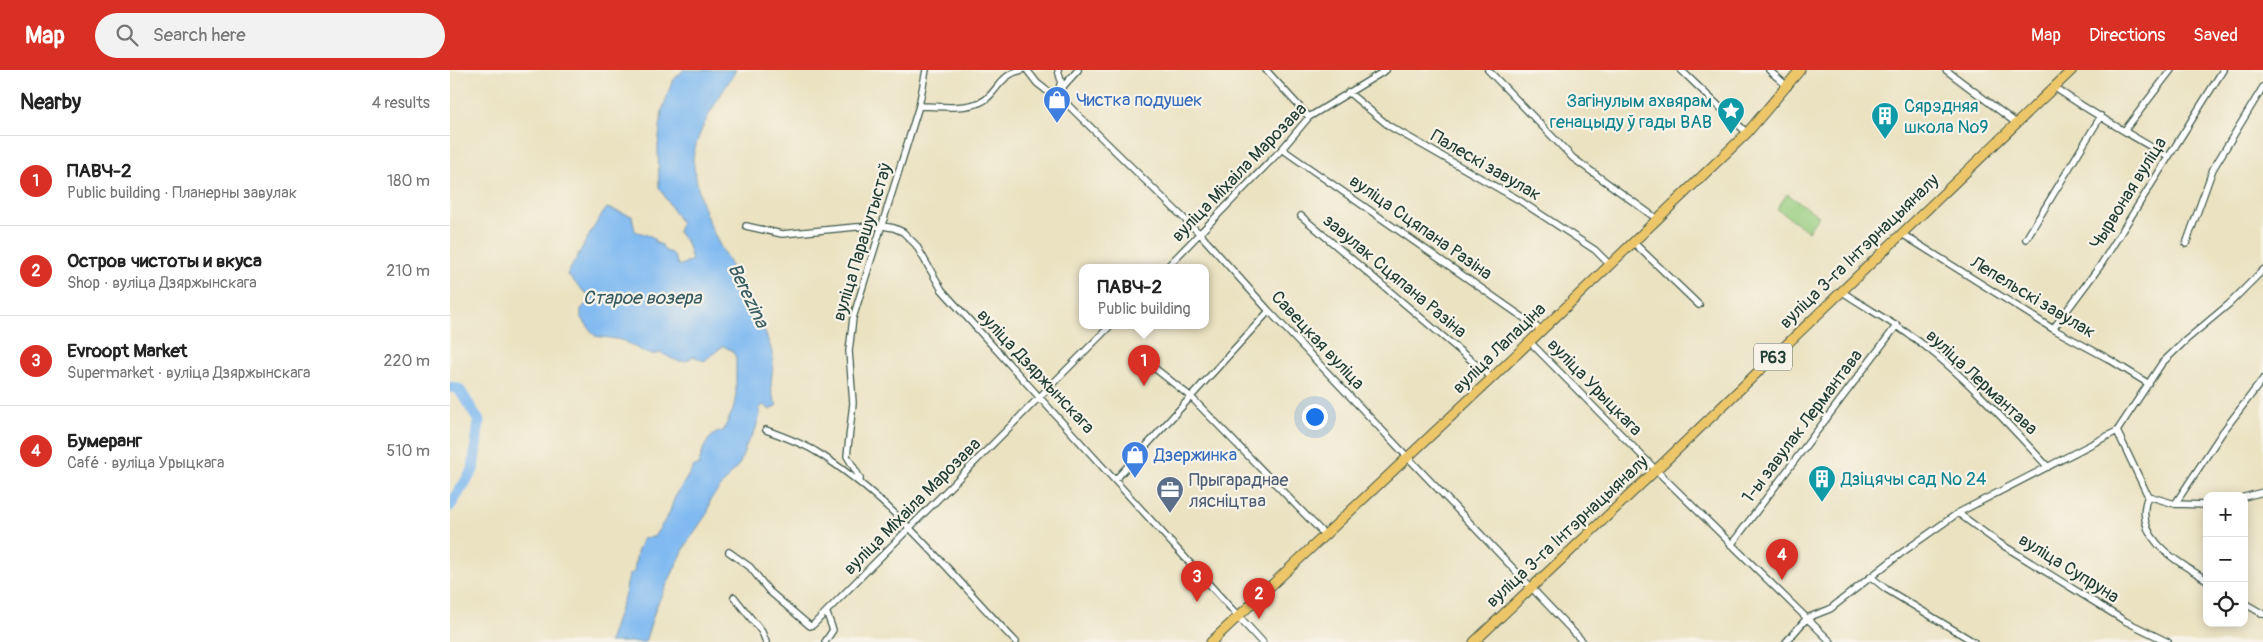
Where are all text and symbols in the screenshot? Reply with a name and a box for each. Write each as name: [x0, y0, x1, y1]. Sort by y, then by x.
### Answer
search box: [95, 13, 445, 58]
text: Map: [25, 21, 65, 50]
icon: search: [113, 21, 141, 49]
text: Search here: [153, 23, 246, 47]
text: Map: [2031, 24, 2061, 47]
text: Directions: [2089, 24, 2165, 47]
text: Saved: [2193, 24, 2238, 47]
shop icon: Чистка подушек: [1042, 85, 1072, 124]
text: Nearby: [20, 89, 81, 116]
place label: Чистка подушек: [1076, 89, 1202, 112]
place label: Загінулым ахвярам генацыду ў гады ВАВ: [1550, 90, 1712, 134]
text: 4 results: [372, 93, 430, 113]
place label: Сярэдняя школа №9: [1904, 95, 1989, 139]
place icon: Загінулым ахвярам генацыду ў гады ВАВ: [1716, 96, 1746, 135]
street label: вуліца Міхаіла Марозава: [1167, 98, 1312, 247]
building icon: Сярэдняя школа №9: [1870, 101, 1900, 140]
street label: Палескі завулак: [1426, 125, 1545, 206]
street label: Чырвоная вуліца: [2085, 133, 2172, 254]
text: ПАВЧ-2: [67, 159, 132, 183]
street label: вуліца Парашутыстаў: [828, 160, 897, 324]
street label: вуліца 3-га Інтэрнацыяналу: [1775, 169, 1944, 334]
street label: вуліца Сцяпана Разіна: [1345, 170, 1497, 285]
text: 1: [33, 171, 39, 191]
text: 180 m: [387, 171, 430, 191]
text: Public building · Планерны завулак: [67, 183, 297, 203]
street label: завулак Сцяпана Разіна: [1318, 209, 1471, 343]
text: Остров чистоты и вкуса: [67, 249, 262, 273]
street label: Лепельскі завулак: [1965, 251, 2099, 344]
water label: Berezina: [722, 259, 774, 333]
text: 2: [32, 261, 40, 281]
text: 210 m: [386, 261, 430, 281]
popup: [1079, 264, 1209, 329]
text: Shop · вуліца Дзяржынскага: [67, 273, 257, 293]
text: ПАВЧ-2: [1097, 275, 1162, 299]
water label: Старое возера: [583, 286, 702, 310]
street label: Савецкая вуліца: [1266, 286, 1369, 395]
street label: вуліца Лапаціна: [1448, 298, 1551, 399]
text: Public building: [1097, 299, 1191, 319]
street label: вуліца Дзяржынскага: [972, 304, 1099, 439]
street label: вуліца Лермантава: [1921, 325, 2042, 440]
street label: вуліца Урыцкага: [1542, 334, 1647, 441]
text: Evroopt Market: [67, 339, 187, 363]
road number: Р63: [1754, 344, 1792, 370]
pin: 1: [1128, 345, 1160, 386]
street label: 1-ы завулак Лермантава: [1737, 345, 1868, 508]
text: 3: [32, 351, 40, 371]
text: 220 m: [384, 351, 430, 371]
text: Supermarket · вуліца Дзяржынскага: [67, 363, 311, 383]
your location: [1302, 404, 1328, 430]
text: Бумеранг: [67, 429, 142, 453]
street label: вуліца Міхаіла Марозава: [839, 433, 986, 580]
shop icon: Дзержинка: [1120, 440, 1150, 479]
text: 4: [31, 441, 41, 461]
text: 510 m: [386, 441, 430, 461]
place label: Дзержинка: [1153, 444, 1237, 467]
street label: вуліца 3-га Інтэрнацыяналу: [1481, 450, 1653, 613]
text: Café · вуліца Урыцкага: [67, 453, 224, 473]
building icon: Дзіцячы сад № 24: [1807, 464, 1837, 503]
place label: Дзіцячы сад № 24: [1840, 468, 1987, 491]
place label: Прыгараднае лясніцтва: [1189, 469, 1288, 513]
office icon: Прыгараднае лясніцтва: [1155, 475, 1185, 514]
map controls: [2203, 492, 2248, 627]
button: +: [2203, 492, 2248, 537]
street label: вуліца Супруна: [2014, 528, 2123, 608]
button: −: [2203, 537, 2248, 582]
pin: 4: [1766, 539, 1798, 580]
pin: 3: [1181, 561, 1213, 602]
pin: 2: [1243, 578, 1275, 619]
button: locate: [2203, 582, 2248, 627]

